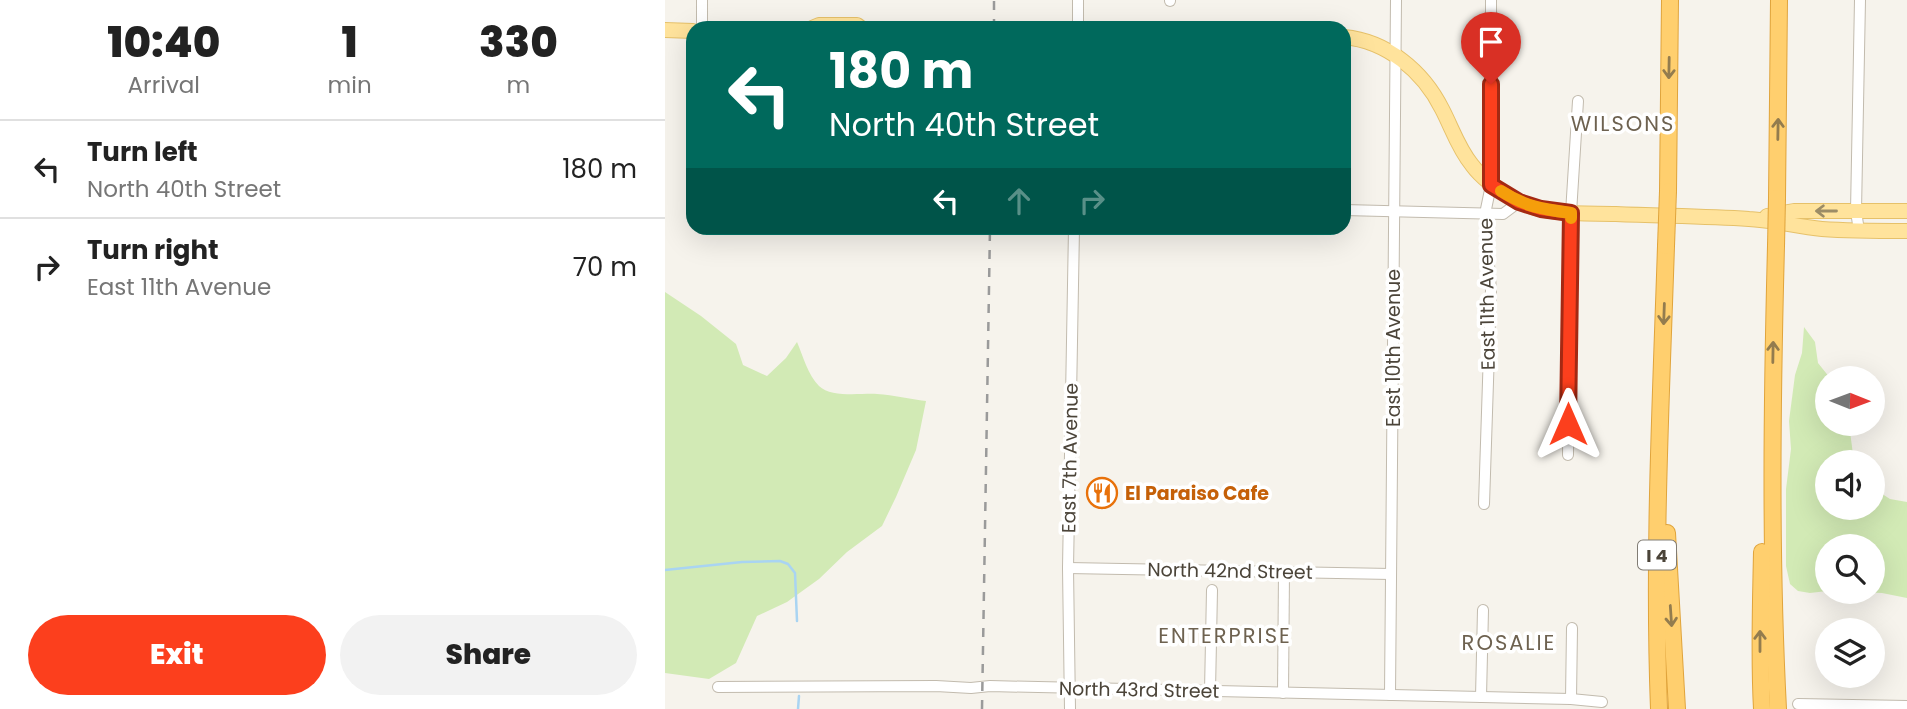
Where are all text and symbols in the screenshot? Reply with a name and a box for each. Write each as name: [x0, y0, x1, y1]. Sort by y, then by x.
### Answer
pin: [1461, 12.0, 1521, 84]
text: 10:40: [107, 13, 220, 72]
text: 1: [342, 13, 358, 72]
text: 330: [479, 13, 558, 72]
icon: arrive: [1472, 23, 1510, 61]
text: 180 m: [829, 37, 973, 105]
icon: left: [714, 49, 805, 140]
one-way arrow: [1663, 56, 1676, 79]
text: Arrival: [128, 69, 200, 101]
text: min: [328, 69, 372, 101]
text: m: [506, 69, 530, 101]
text: North 40th Street: [829, 102, 1099, 147]
district label: WILSONS: [1571, 109, 1675, 138]
one-way arrow: [1771, 118, 1784, 141]
text: Turn left: [87, 134, 198, 170]
icon: left: [28, 150, 66, 188]
text: 180 m: [562, 151, 637, 187]
text: North 40th Street: [87, 173, 281, 205]
icon: left: [927, 182, 965, 220]
icon: ahead: [1000, 182, 1038, 220]
icon: right: [1073, 182, 1111, 220]
one-way arrow: [1815, 204, 1838, 218]
street label: East 11th Avenue: [1472, 218, 1502, 370]
text: Turn right: [87, 232, 219, 268]
icon: right: [28, 248, 66, 286]
text: 70 m: [573, 249, 637, 285]
street label: East 10th Avenue: [1380, 269, 1407, 427]
text: East 11th Avenue: [87, 271, 271, 303]
one-way arrow: [1657, 302, 1670, 325]
one-way arrow: [1767, 341, 1780, 364]
north arrow: [1815, 366, 1885, 436]
map controls: [1815, 366, 1885, 688]
street label: East 7th Avenue: [1055, 383, 1085, 533]
position arrow: [1531, 387, 1605, 461]
button: sound: [1815, 450, 1885, 520]
restaurant icon: El Paraiso Cafe: [1085, 476, 1119, 510]
place label: El Paraiso Cafe: [1125, 480, 1269, 507]
button: search: [1815, 534, 1885, 604]
road number: I 4: [1638, 540, 1676, 570]
street label: North 42nd Street: [1147, 556, 1313, 586]
one-way arrow: [1665, 604, 1678, 627]
button: Exit: [28, 615, 326, 695]
button: Share: [340, 615, 637, 695]
button: layers: [1815, 618, 1885, 688]
district label: ENTERPRISE: [1158, 621, 1292, 650]
district label: ROSALIE: [1462, 628, 1556, 657]
one-way arrow: [1753, 630, 1767, 653]
street label: North 43rd Street: [1059, 675, 1220, 705]

